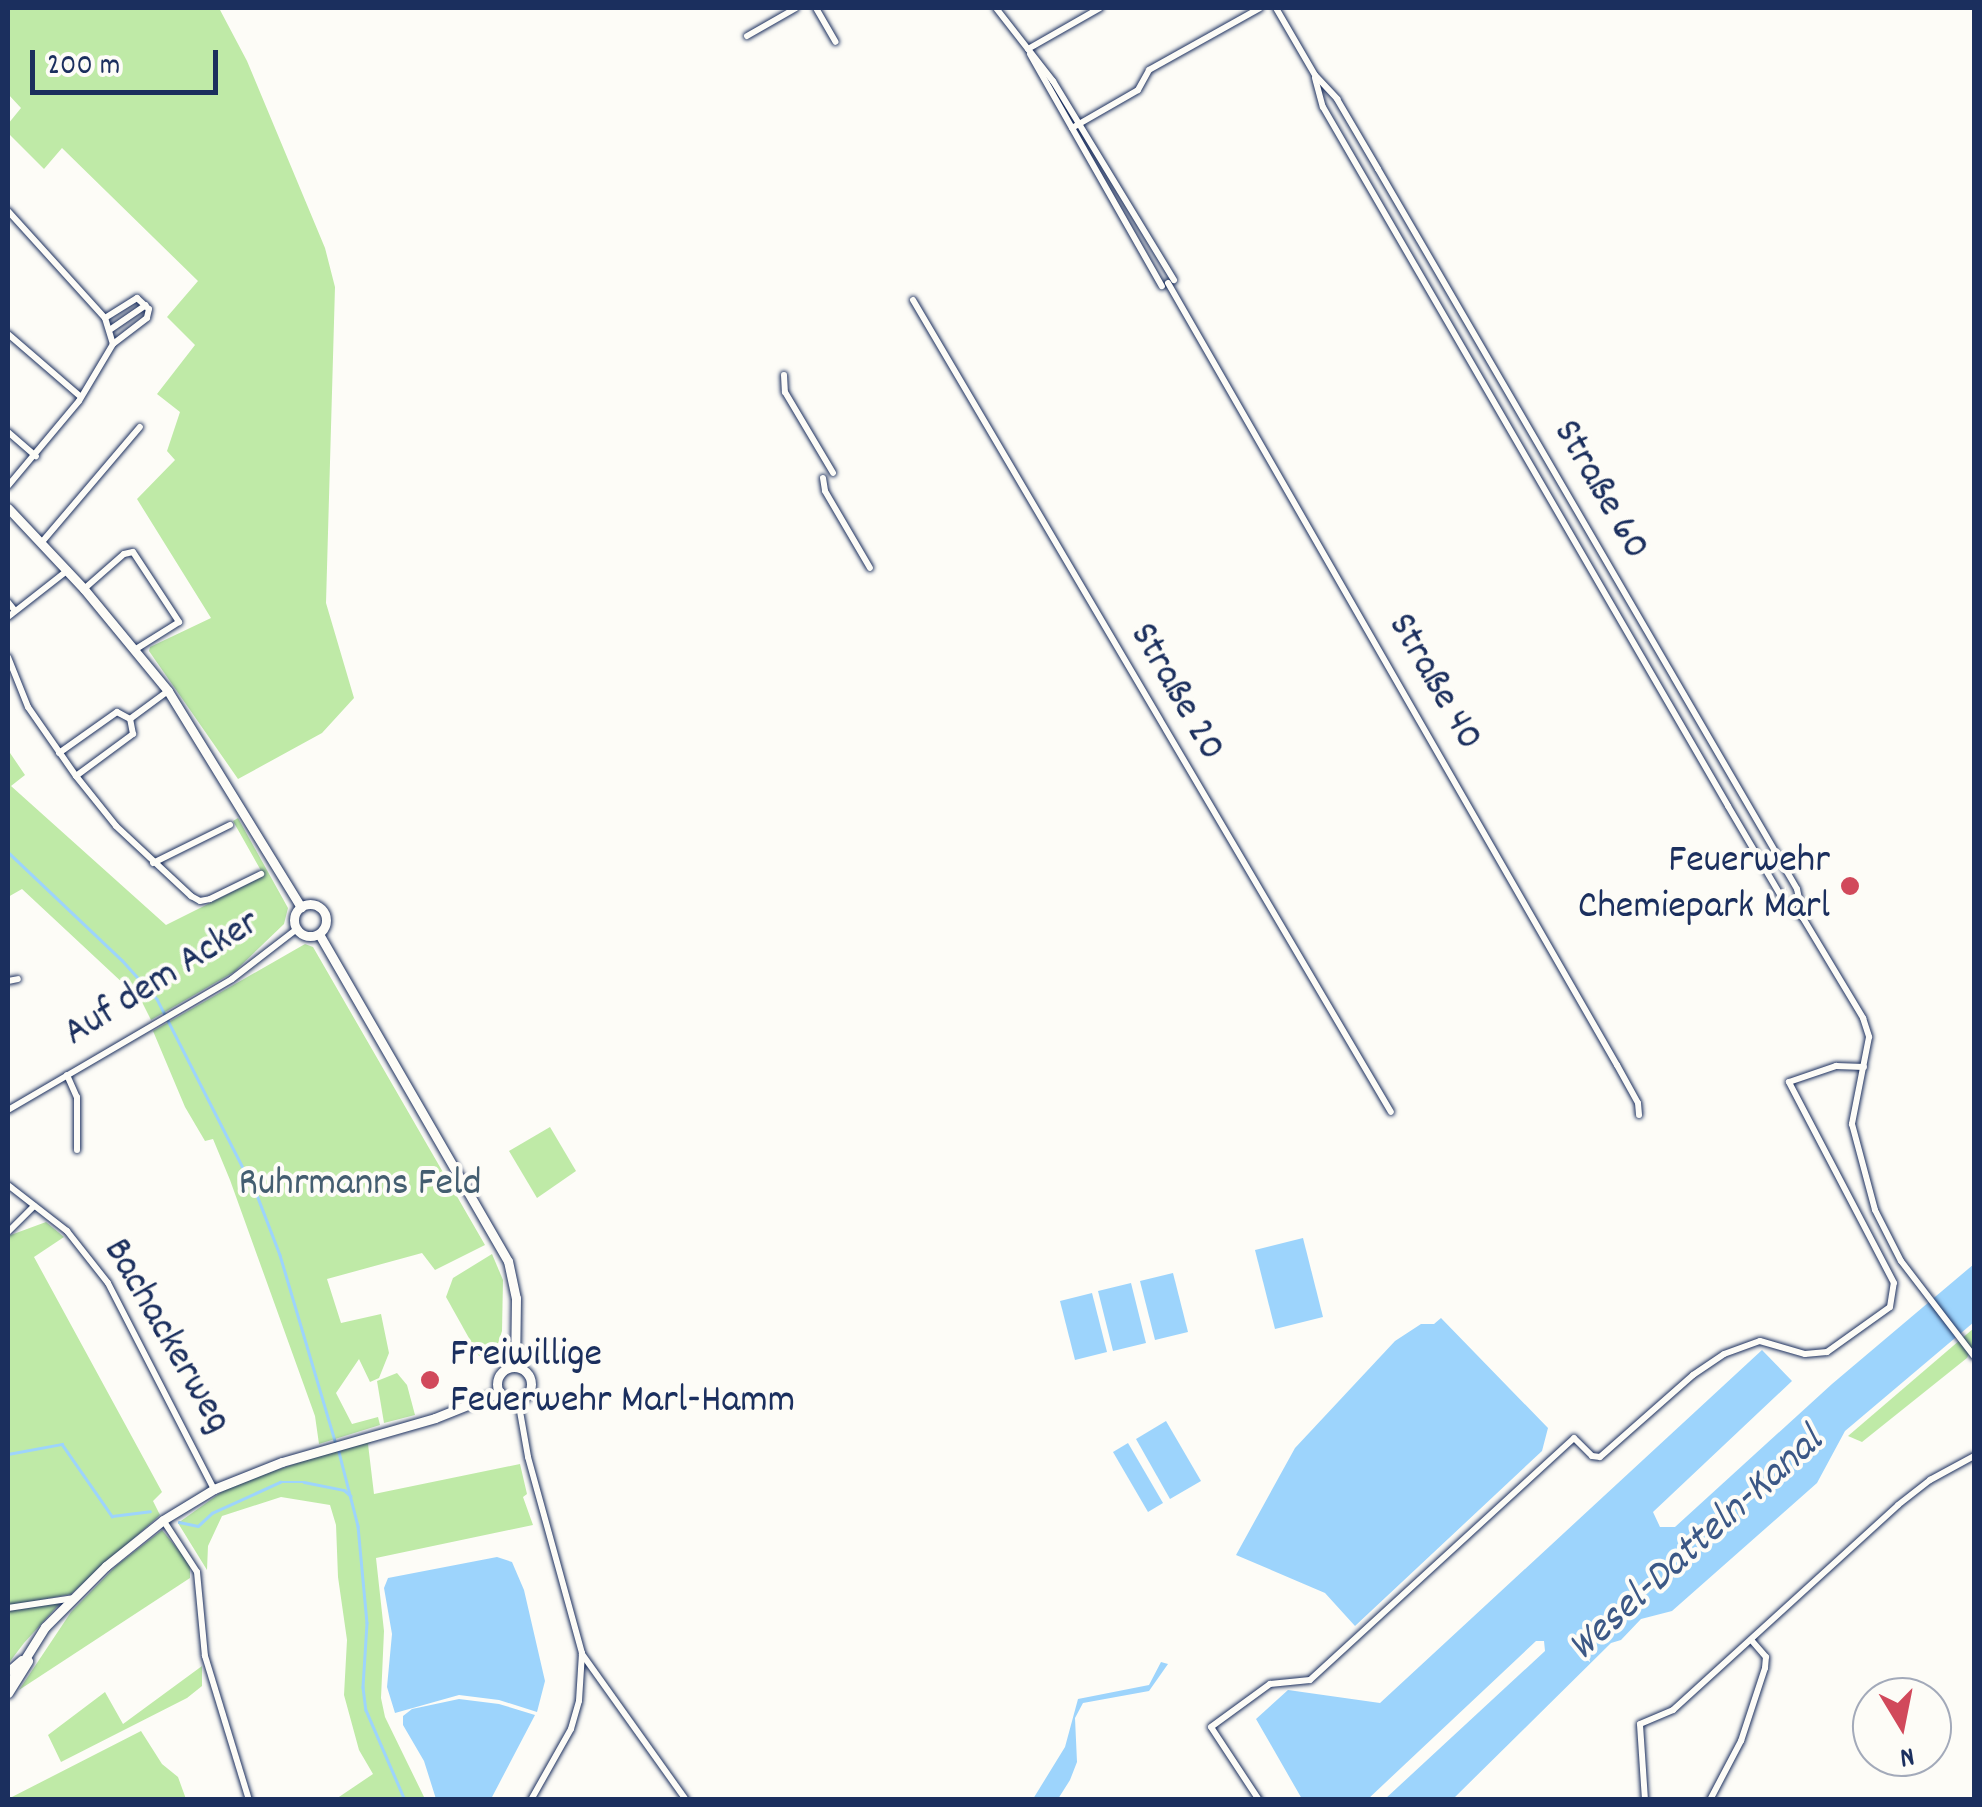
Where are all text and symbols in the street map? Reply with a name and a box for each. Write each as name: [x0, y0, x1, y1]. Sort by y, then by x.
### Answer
scale bar: [35, 30, 222, 92]
text: 200 m: [47, 46, 120, 89]
street label: Straße 60: [1540, 413, 1658, 569]
street label: Straße 40: [1375, 606, 1491, 760]
street label: Straße 20: [1116, 616, 1234, 770]
place label: Feuerwehr Chemiepark Marl: [1578, 839, 1830, 933]
marker: Feuerwehr Chemiepark Marl: [1839, 875, 1861, 897]
street label: Auf dem Acker: [56, 901, 270, 1059]
park label: Ruhrmanns Feld: [239, 1162, 481, 1210]
street label: Bachackerweg: [90, 1231, 240, 1443]
place label: Freiwillige Feuerwehr Marl-Hamm: [450, 1333, 795, 1427]
marker: Freiwillige Feuerwehr Marl-Hamm: [419, 1369, 441, 1391]
water label: Wesel-Datteln-Kanal: [1559, 1418, 1835, 1674]
north arrow: [1852, 1677, 1952, 1777]
text: N: [1897, 1734, 1917, 1775]

